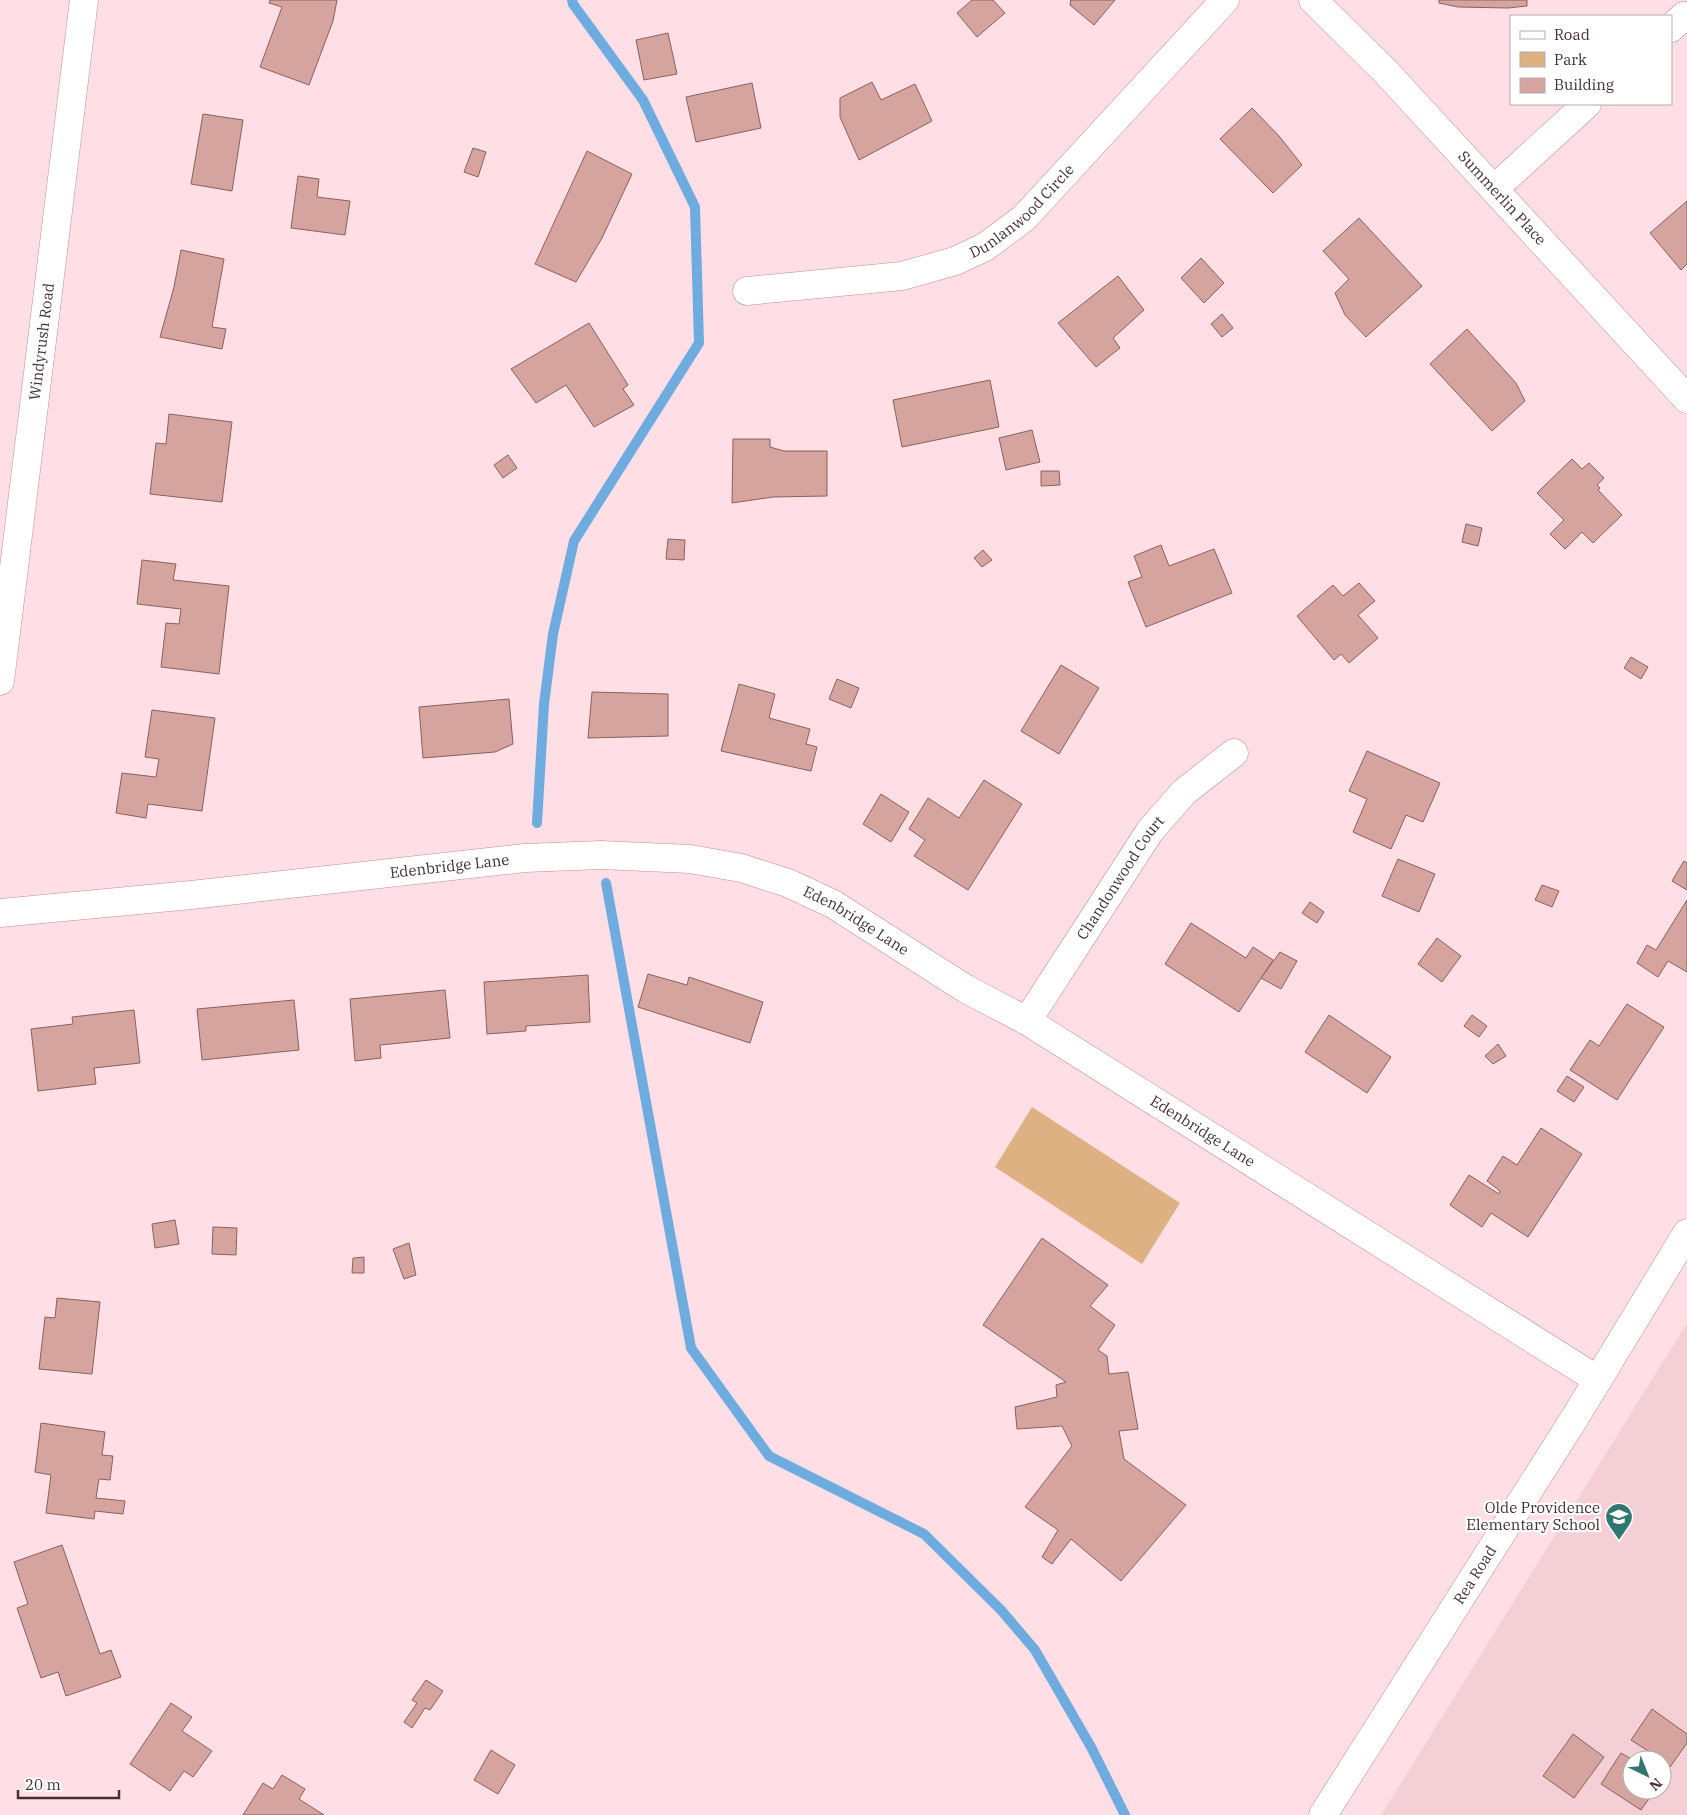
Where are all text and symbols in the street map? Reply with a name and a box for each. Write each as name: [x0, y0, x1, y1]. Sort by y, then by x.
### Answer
legend: [1510, 15, 1672, 105]
text: Road: [1554, 25, 1590, 44]
text: Park: [1554, 50, 1587, 69]
text: Building: [1554, 75, 1614, 94]
street label: Summerlin Place: [1454, 147, 1551, 249]
street label: Dunlanwood Circle: [966, 160, 1078, 262]
street label: Windyrush Road: [25, 282, 58, 401]
street label: Chandonwood Court: [1072, 812, 1168, 943]
street label: Edenbridge Lane: [389, 850, 510, 882]
street label: Edenbridge Lane: [800, 881, 913, 959]
street label: Edenbridge Lane: [1147, 1091, 1259, 1171]
place label: Olde Providence Elementary School: [1466, 1498, 1600, 1534]
school or university icon: Olde Providence Elementary School: [1604, 1502, 1634, 1541]
street label: Rea Road: [1449, 1542, 1500, 1608]
north arrow: [1622, 1750, 1672, 1800]
scale bar: [18, 1768, 119, 1800]
text: N: [1646, 1774, 1666, 1795]
text: 20 m: [25, 1775, 61, 1794]

